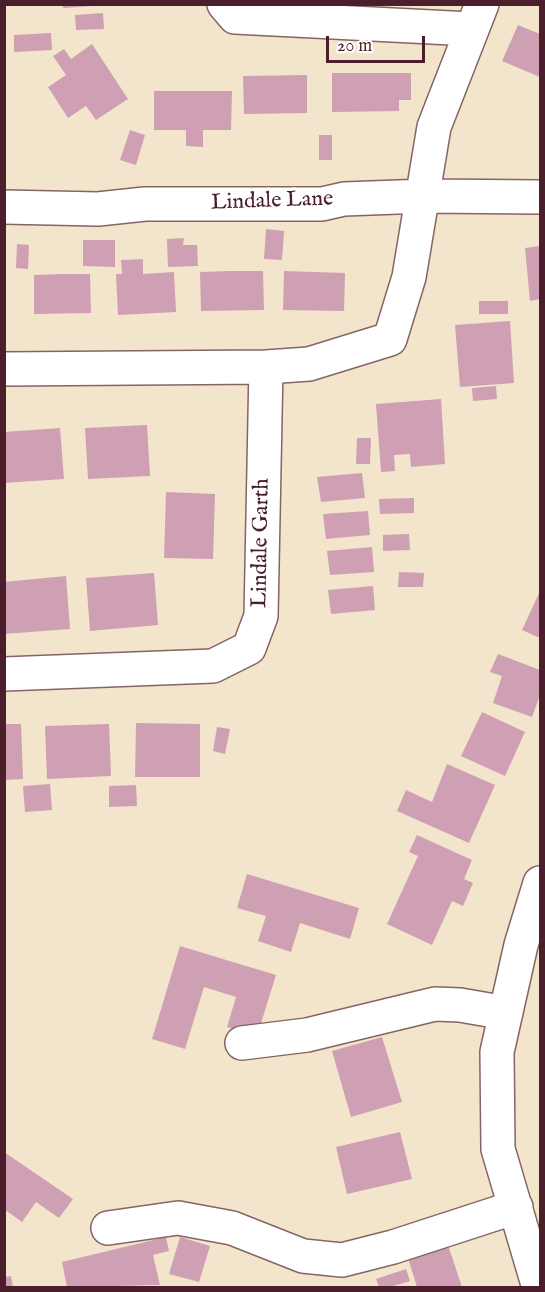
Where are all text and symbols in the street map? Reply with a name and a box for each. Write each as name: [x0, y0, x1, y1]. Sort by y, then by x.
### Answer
scale bar: [329, 24, 428, 62]
text: 20 m: [337, 35, 372, 58]
street label: Lindale Lane: [210, 187, 334, 217]
street label: Lindale Garth: [248, 478, 276, 608]

